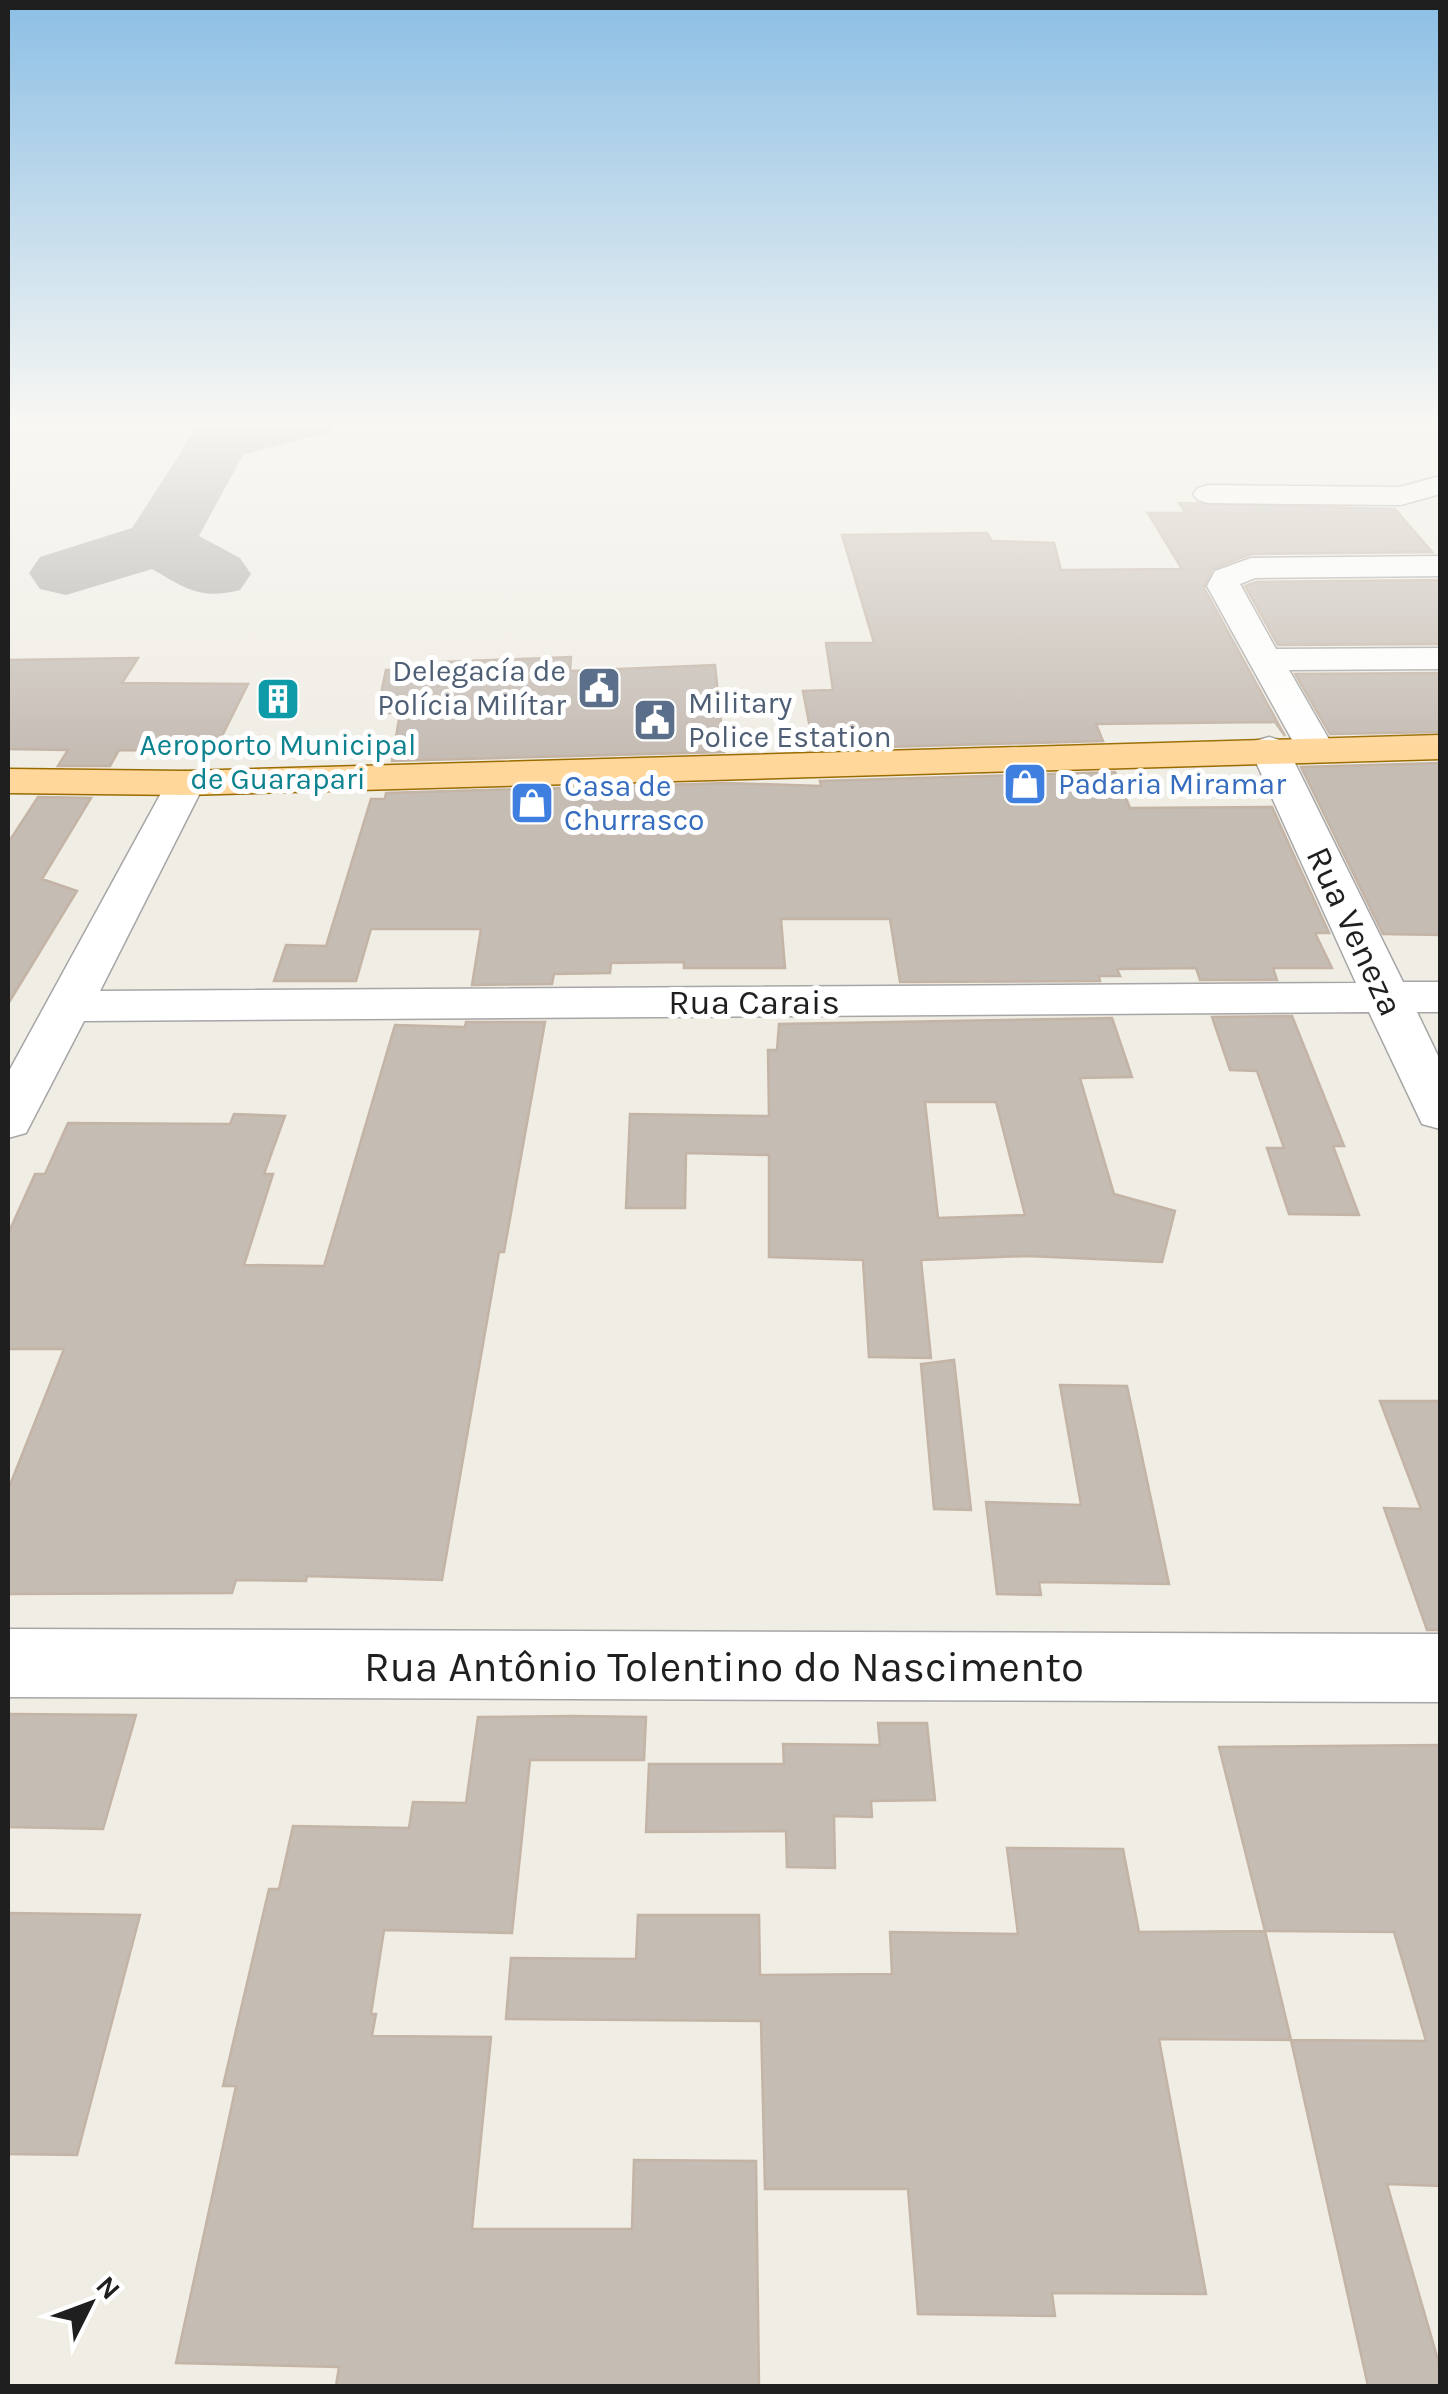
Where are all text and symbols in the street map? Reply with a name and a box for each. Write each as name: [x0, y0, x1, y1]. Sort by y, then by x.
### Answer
place label: Delegacía de Polícia Milítar: [377, 653, 566, 723]
public building icon: Delegacía de Polícia Milítar: [576, 665, 622, 711]
building icon: Aeroporto Municipal de Guarapari: [255, 676, 301, 722]
place label: Military Police Estation: [688, 685, 892, 755]
public building icon: Military Police Estation: [632, 697, 678, 743]
place label: Aeroporto Municipal de Guarapari: [140, 727, 416, 797]
shop icon: Padaria Miramar: [1002, 761, 1048, 807]
place label: Padaria Miramar: [1058, 766, 1286, 802]
place label: Casa de Churrasco: [564, 768, 705, 838]
shop icon: Casa de Churrasco: [509, 780, 555, 826]
street label: Rua Veneza: [1298, 840, 1412, 1022]
street label: Rua Carais: [668, 982, 840, 1023]
street label: Rua Antônio Tolentino do Nascimento: [364, 1642, 1084, 1692]
north arrow: [40, 2254, 140, 2354]
text: N: [89, 2269, 127, 2306]

